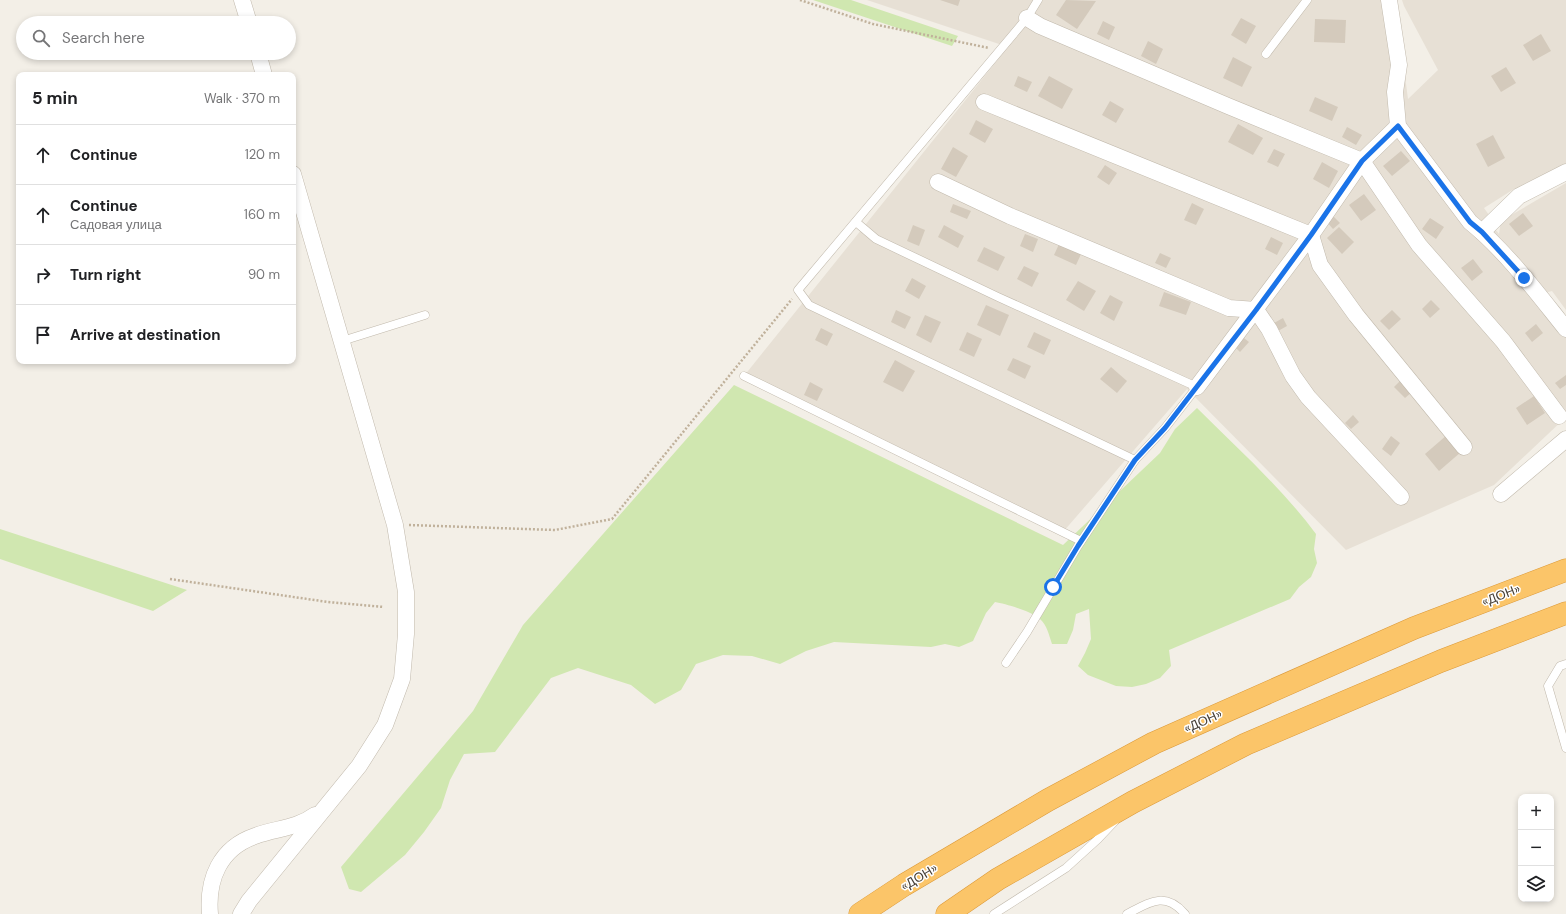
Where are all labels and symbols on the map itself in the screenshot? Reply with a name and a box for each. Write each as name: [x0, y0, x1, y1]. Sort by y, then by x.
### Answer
route end: [1515, 269, 1533, 287]
route start: [1044, 578, 1062, 596]
street label: «ДОН»: [1479, 580, 1523, 610]
street label: «ДОН»: [1181, 705, 1225, 737]
street label: «ДОН»: [897, 859, 941, 895]

